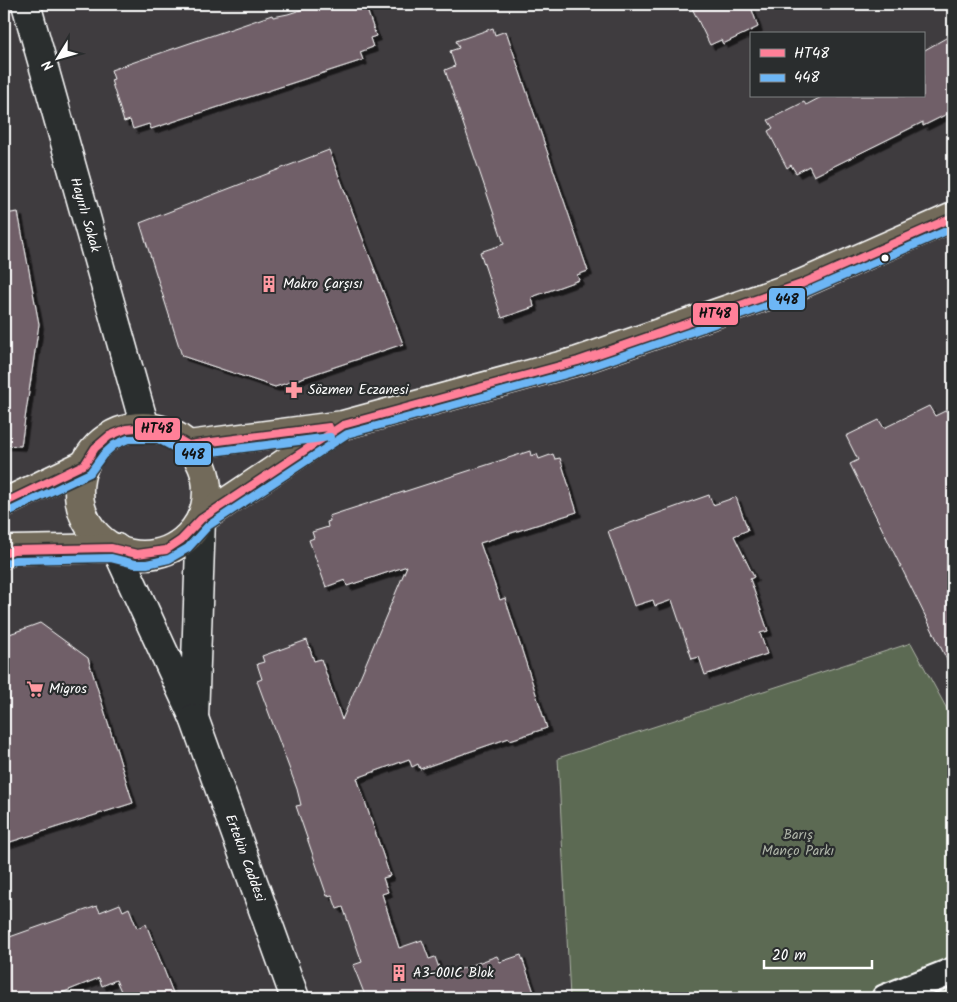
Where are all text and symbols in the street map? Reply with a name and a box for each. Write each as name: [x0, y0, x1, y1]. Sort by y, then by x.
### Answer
north arrow: [32, 32, 82, 82]
legend: [750, 32, 924, 98]
text: HT48: [794, 42, 830, 66]
text: N: [37, 55, 60, 75]
text: 448: [794, 66, 821, 90]
street label: Hayırlı Sokak: [64, 175, 106, 255]
unlabelled marker: [880, 253, 890, 263]
place label: Makro Çarşısı: [283, 273, 363, 295]
building icon: Makro Çarşısı: [259, 274, 279, 294]
line badge: 448: [768, 287, 806, 311]
text: 448: [775, 289, 799, 311]
line badge: HT48: [692, 302, 739, 326]
text: HT48: [699, 303, 732, 325]
place label: Sözmen Eczanesi: [308, 379, 409, 401]
pharmacy icon: Sözmen Eczanesi: [284, 380, 304, 400]
line badge: HT48: [134, 417, 181, 441]
text: HT48: [141, 418, 174, 440]
line badge: 448: [174, 442, 212, 466]
text: 448: [181, 444, 205, 466]
place label: Migros: [49, 678, 87, 700]
supermarket icon: Migros: [25, 679, 45, 699]
street label: Ertekin Caddesi: [219, 811, 271, 906]
park label: Barış Manço Parkı: [762, 824, 835, 862]
scale bar: [764, 937, 872, 969]
text: 20 m: [772, 944, 806, 968]
place label: A3-001C Blok: [413, 962, 494, 984]
building icon: A3-001C Blok: [389, 963, 409, 983]

